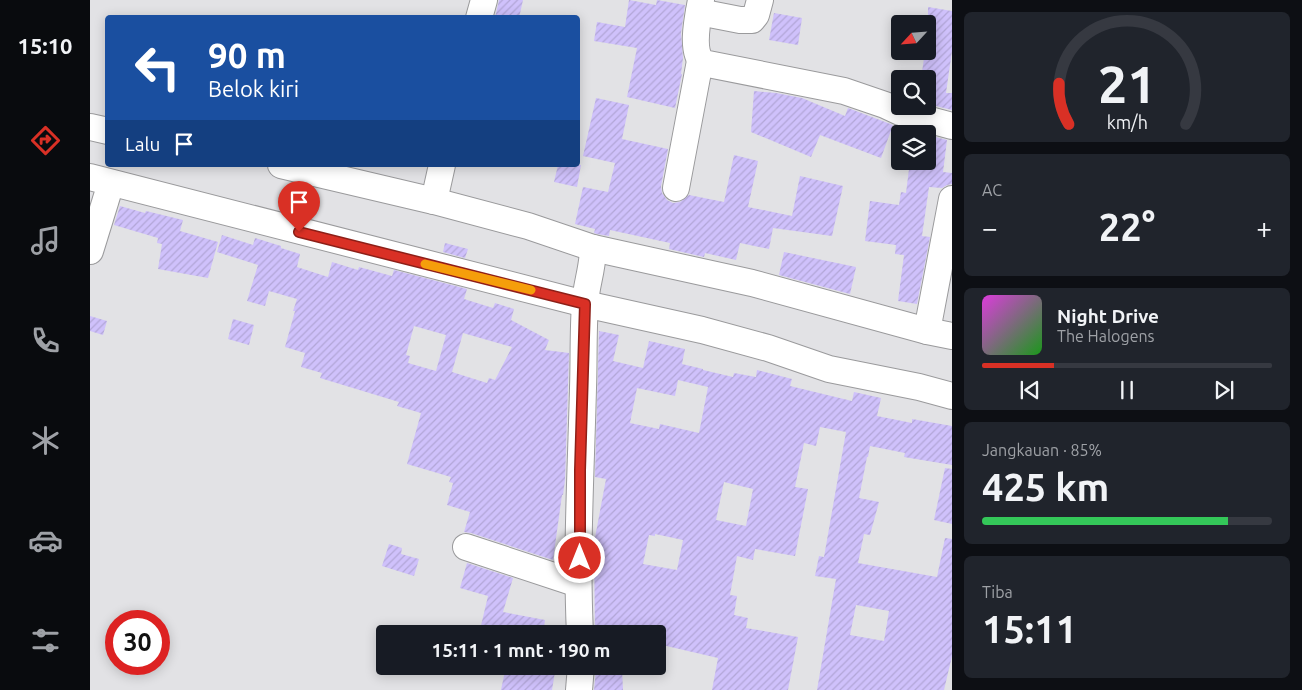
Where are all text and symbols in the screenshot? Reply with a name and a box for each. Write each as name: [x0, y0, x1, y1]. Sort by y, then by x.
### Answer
north arrow: [891, 15, 936, 60]
map controls: [891, 15, 936, 170]
text: 15:10: [17, 33, 73, 58]
icon: left: [125, 35, 190, 100]
text: 90 m: [208, 35, 286, 75]
text: 21: [1098, 55, 1156, 113]
button: search: [891, 70, 936, 115]
text: Belok kiri: [208, 76, 299, 101]
text: km/h: [1106, 112, 1148, 132]
icon: directions: [28, 123, 63, 158]
button: layers: [891, 125, 936, 170]
icon: arrive: [170, 130, 198, 158]
text: Lalu: [125, 133, 160, 155]
pin: [278, 181, 320, 232]
text: AC: [982, 181, 1002, 199]
icon: arrive: [285, 188, 313, 216]
text: 22°: [1099, 206, 1155, 248]
text: −: [982, 212, 998, 243]
text: +: [1256, 212, 1272, 243]
icon: music: [28, 223, 63, 258]
text: Night Drive: [1057, 305, 1159, 327]
icon: phone: [28, 323, 63, 358]
text: The Halogens: [1057, 327, 1155, 345]
icon: previous: [1016, 376, 1044, 404]
icon: pause: [1113, 376, 1141, 404]
icon: next: [1210, 376, 1238, 404]
icon: climate: [28, 423, 63, 458]
text: Jangkauan · 85%: [982, 441, 1102, 459]
text: 425 km: [982, 466, 1109, 508]
icon: car: [28, 523, 63, 558]
position arrow: [553, 531, 605, 583]
text: Tiba: [982, 583, 1013, 601]
text: 15:11: [982, 608, 1077, 650]
speed limit sign: 30: [105, 610, 170, 675]
icon: filters: [28, 623, 63, 658]
text: 15:11 · 1 mnt · 190 m: [432, 639, 610, 661]

